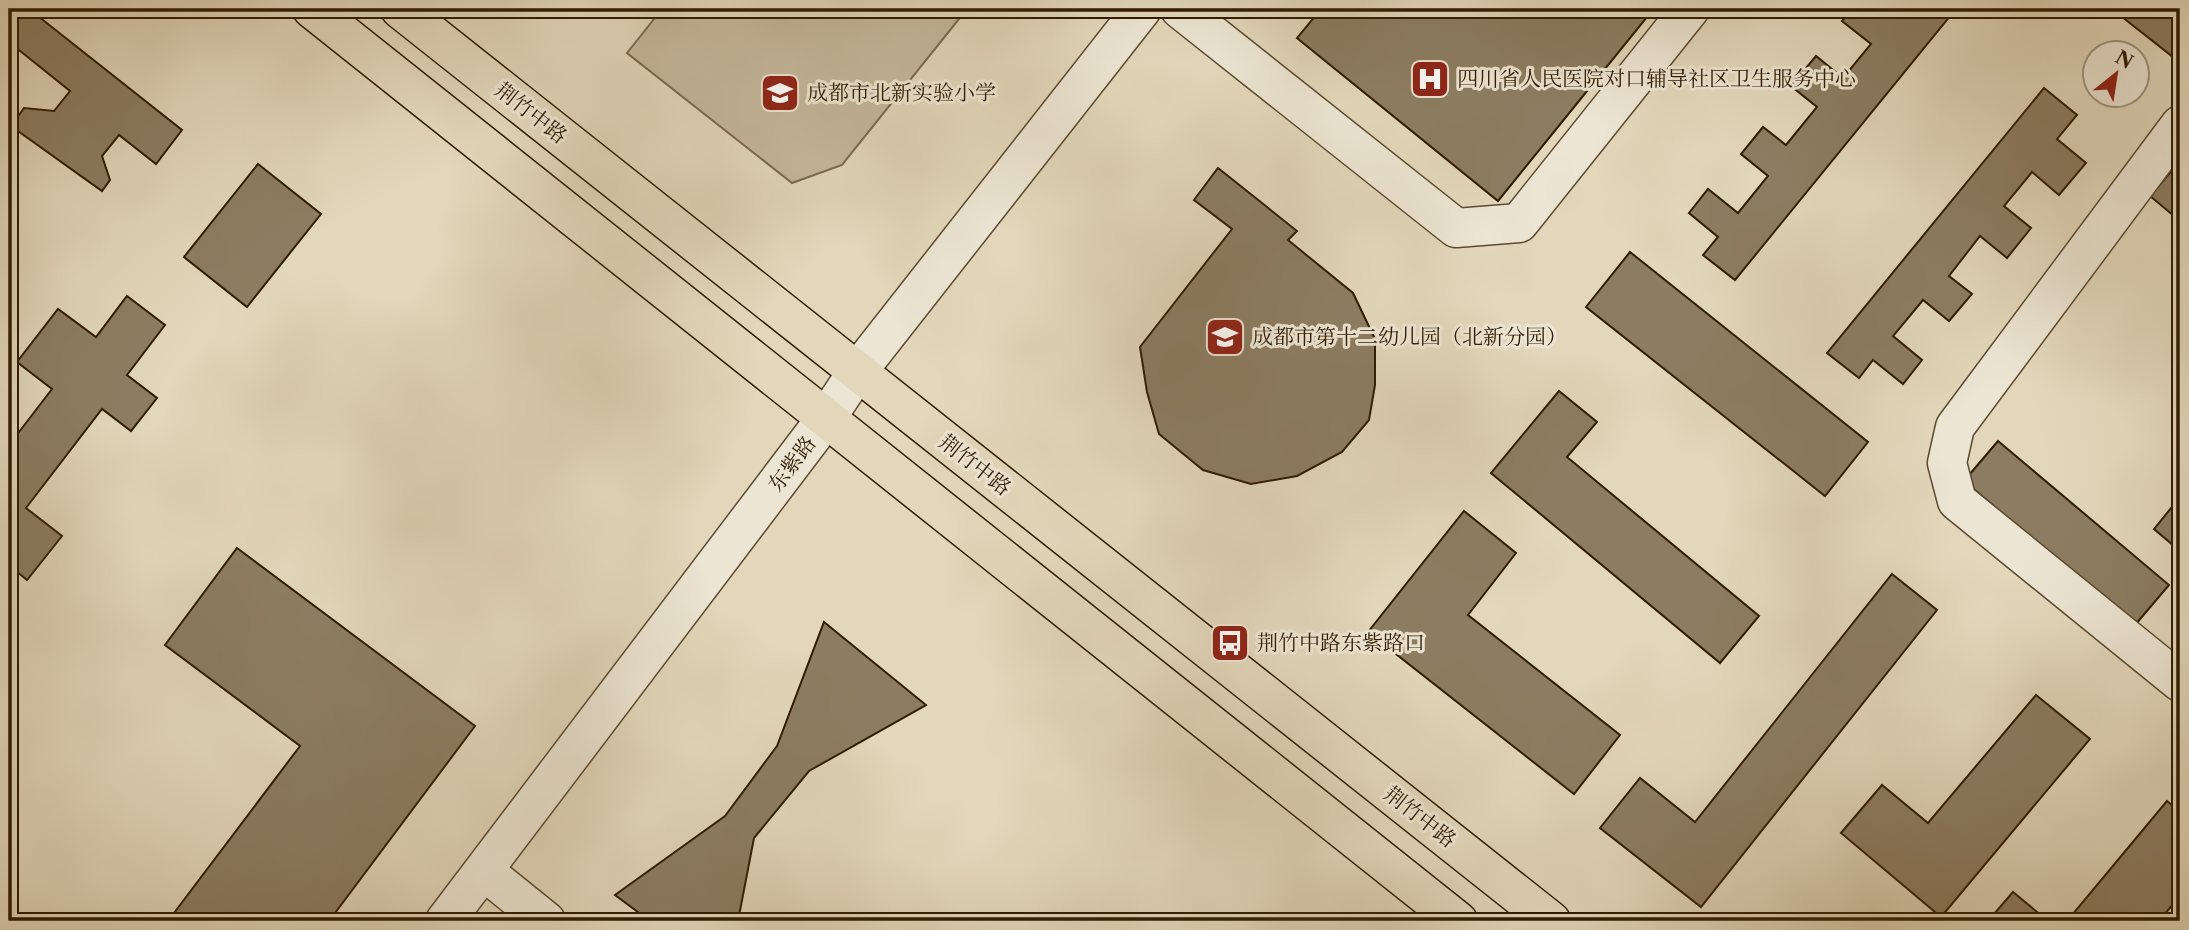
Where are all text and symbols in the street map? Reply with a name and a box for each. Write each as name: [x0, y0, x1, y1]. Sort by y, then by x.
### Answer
north arrow: [2080, 38, 2150, 108]
text: N: [2111, 46, 2137, 74]
hospital icon: 四川省人民医院对口辅导社区卫生服务中心: [1409, 58, 1451, 100]
place label: 四川省人民医院对口辅导社区卫生服务中心: [1457, 66, 1856, 91]
school or university icon: 成都市北新实验小学: [759, 72, 801, 114]
street label: 荆竹中路: [491, 77, 572, 148]
place label: 成都市北新实验小学: [807, 80, 996, 105]
school or university icon: 成都市第十二幼儿园（北新分园）: [1204, 316, 1246, 358]
place label: 成都市第十二幼儿园（北新分园）: [1252, 324, 1567, 349]
street label: 荆竹中路: [935, 429, 1016, 500]
street label: 东紫路: [763, 431, 821, 496]
bus stop icon: 荆竹中路东紫路口: [1209, 622, 1251, 664]
place label: 荆竹中路东紫路口: [1257, 630, 1425, 655]
street label: 荆竹中路: [1380, 781, 1461, 852]

